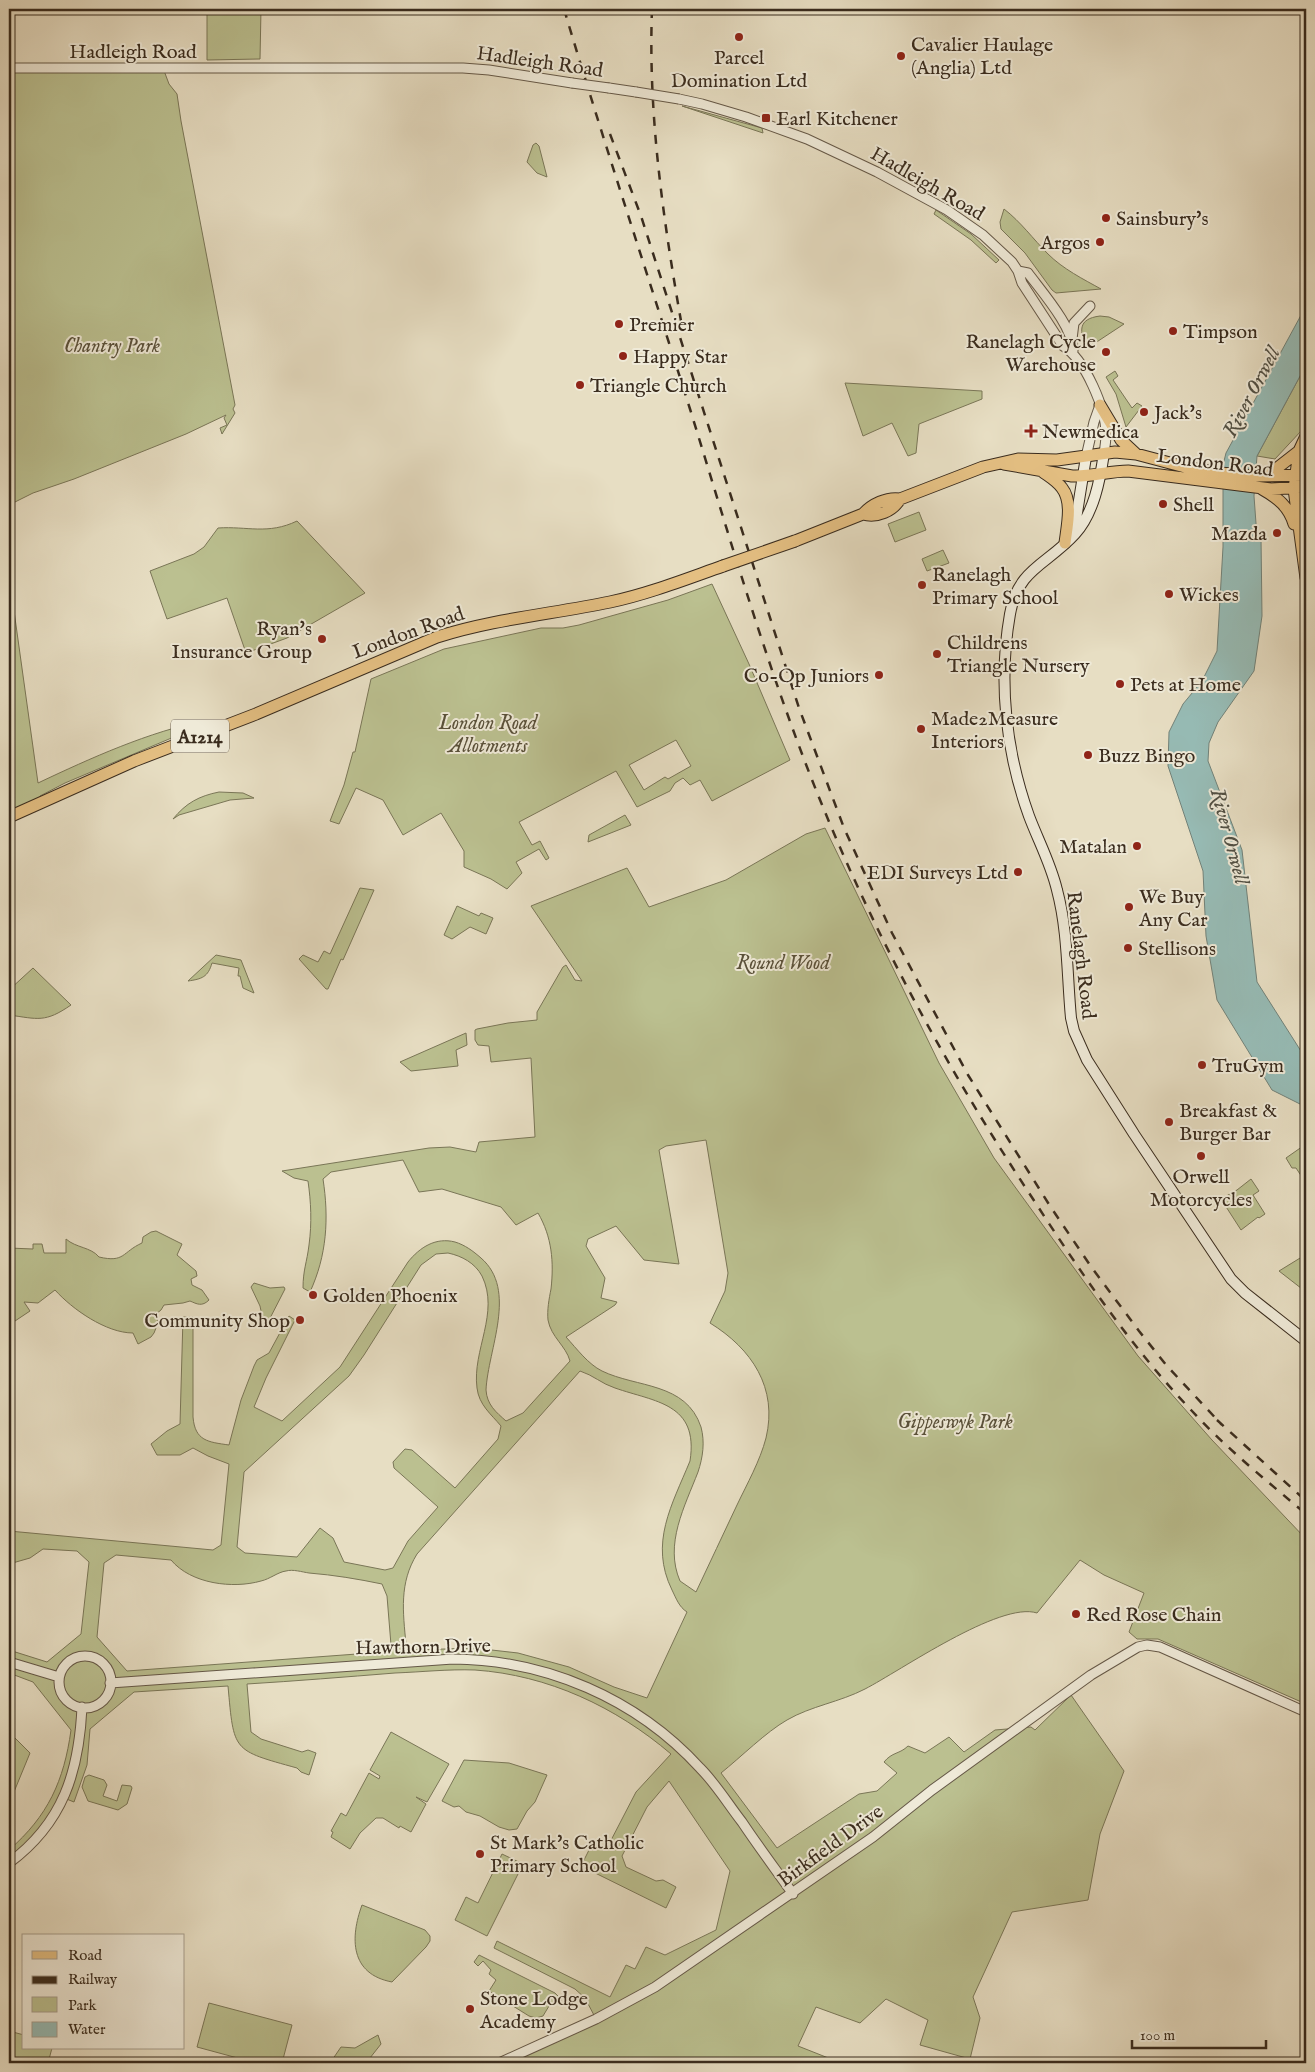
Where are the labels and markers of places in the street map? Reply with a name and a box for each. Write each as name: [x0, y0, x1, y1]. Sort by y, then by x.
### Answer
marker: Parcel Domination Ltd: [733, 31, 745, 43]
place label: Cavalier Haulage (Anglia) Ltd: [911, 33, 1053, 81]
place label: Parcel Domination Ltd: [671, 46, 808, 94]
marker: Cavalier Haulage (Anglia) Ltd: [895, 50, 907, 62]
place label: Earl Kitchener: [776, 107, 898, 132]
marker: Earl Kitchener: [760, 112, 772, 124]
place label: Sainsbury's: [1116, 207, 1209, 232]
marker: Sainsbury's: [1100, 212, 1112, 224]
place label: Argos: [1040, 231, 1090, 256]
marker: Argos: [1094, 236, 1106, 248]
place label: Premier: [629, 313, 695, 338]
marker: Premier: [613, 318, 625, 330]
place label: Timpson: [1183, 320, 1258, 345]
marker: Timpson: [1167, 325, 1179, 337]
place label: Ranelagh Cycle Warehouse: [965, 330, 1096, 378]
place label: Happy Star: [633, 345, 728, 370]
marker: Ranelagh Cycle Warehouse: [1100, 346, 1112, 358]
marker: Happy Star: [617, 350, 629, 362]
place label: Triangle Church: [590, 374, 727, 399]
marker: Triangle Church: [574, 379, 586, 391]
place label: Jack's: [1152, 401, 1202, 426]
marker: Jack's: [1138, 406, 1150, 418]
place label: Newmedica: [1042, 420, 1139, 445]
marker: Newmedica: [1024, 424, 1038, 438]
place label: Shell: [1173, 493, 1214, 518]
marker: Shell: [1157, 498, 1169, 510]
place label: Mazda: [1211, 522, 1267, 547]
marker: Mazda: [1271, 527, 1283, 539]
place label: Ranelagh Primary School: [932, 563, 1059, 611]
marker: Ranelagh Primary School: [916, 579, 928, 591]
place label: Wickes: [1179, 583, 1239, 608]
marker: Wickes: [1163, 588, 1175, 600]
place label: Ryan's Insurance Group: [171, 617, 312, 665]
place label: Childrens Triangle Nursery: [947, 631, 1090, 679]
marker: Ryan's Insurance Group: [316, 633, 328, 645]
marker: Childrens Triangle Nursery: [931, 648, 943, 660]
place label: Co-Op Juniors: [744, 664, 869, 689]
marker: Co-Op Juniors: [873, 669, 885, 681]
place label: Pets at Home: [1130, 673, 1241, 698]
marker: Pets at Home: [1114, 678, 1126, 690]
place label: Made2Measure Interiors: [931, 707, 1058, 755]
marker: Made2Measure Interiors: [915, 723, 927, 735]
place label: Buzz Bingo: [1098, 744, 1196, 769]
marker: Buzz Bingo: [1082, 749, 1094, 761]
place label: Matalan: [1059, 835, 1127, 860]
marker: Matalan: [1131, 840, 1143, 852]
place label: EDI Surveys Ltd: [866, 861, 1008, 886]
marker: EDI Surveys Ltd: [1012, 866, 1024, 878]
place label: We Buy Any Car: [1138, 885, 1208, 933]
marker: We Buy Any Car: [1123, 901, 1135, 913]
place label: Stellisons: [1138, 937, 1216, 962]
marker: Stellisons: [1122, 942, 1134, 954]
place label: TruGym: [1212, 1054, 1284, 1079]
marker: TruGym: [1196, 1059, 1208, 1071]
place label: Breakfast & Burger Bar: [1179, 1099, 1277, 1147]
marker: Breakfast & Burger Bar: [1163, 1116, 1175, 1128]
marker: Orwell Motorcycles: [1195, 1150, 1207, 1162]
place label: Orwell Motorcycles: [1150, 1165, 1252, 1213]
place label: Golden Phoenix: [323, 1284, 458, 1309]
marker: Golden Phoenix: [307, 1289, 319, 1301]
place label: Community Shop: [144, 1309, 290, 1334]
marker: Community Shop: [294, 1314, 306, 1326]
place label: Red Rose Chain: [1086, 1603, 1222, 1628]
marker: Red Rose Chain: [1070, 1608, 1082, 1620]
place label: St Mark's Catholic Primary School: [490, 1831, 644, 1879]
marker: St Mark's Catholic Primary School: [474, 1848, 486, 1860]
place label: Stone Lodge Academy: [479, 1987, 588, 2035]
marker: Stone Lodge Academy: [464, 2003, 476, 2015]

